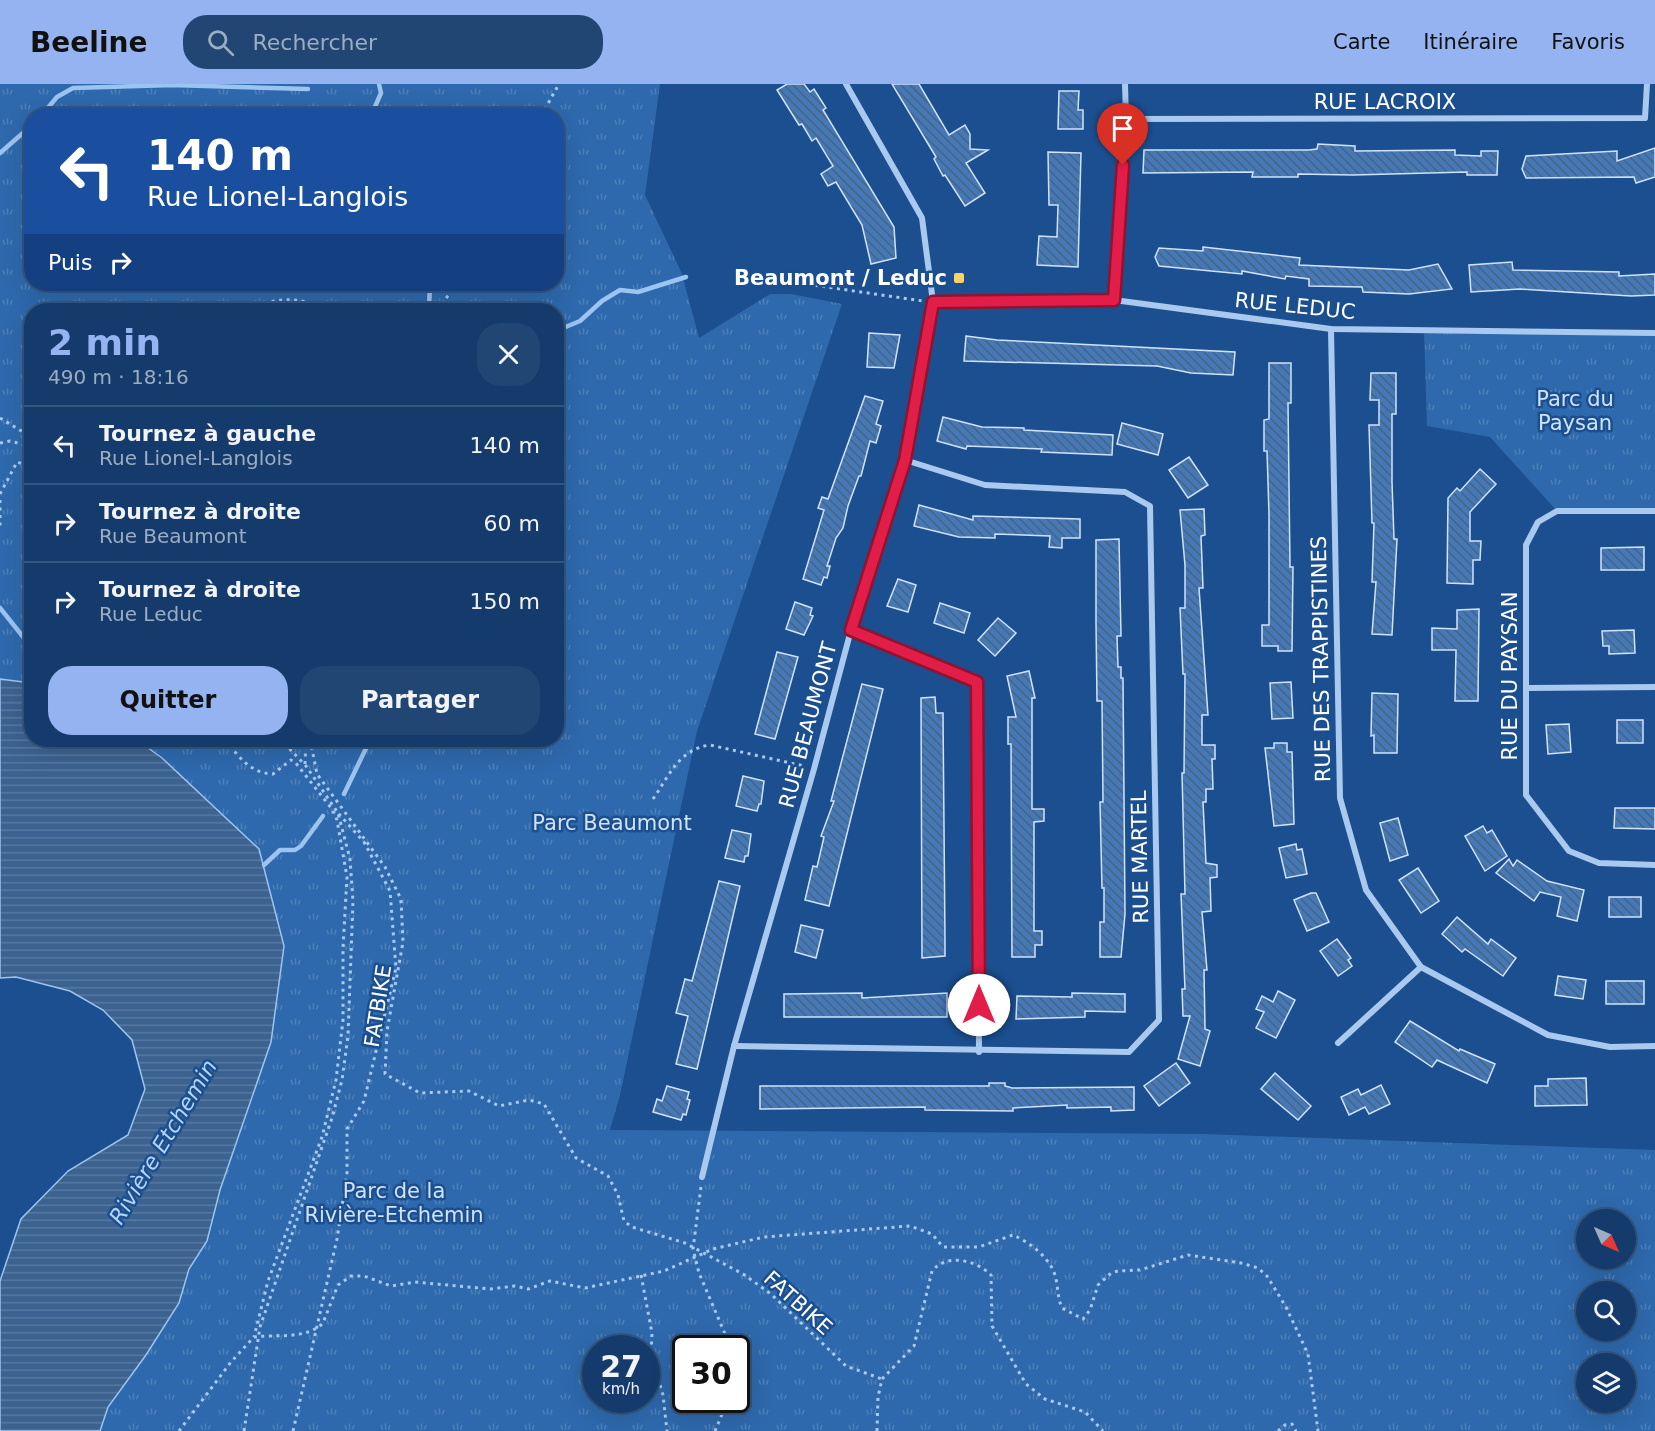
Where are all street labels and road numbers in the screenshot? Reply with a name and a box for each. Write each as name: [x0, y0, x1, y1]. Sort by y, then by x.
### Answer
street label: RUE LACROIX: [1314, 90, 1456, 114]
street label: RUE LEDUC: [1234, 288, 1356, 324]
street label: RUE DES TRAPPISTINES: [1307, 536, 1335, 782]
street label: RUE DU PAYSAN: [1498, 592, 1522, 760]
street label: RUE BEAUMONT: [774, 639, 842, 810]
street label: RUE MARTEL: [1127, 790, 1153, 924]
street label: FATBIKE: [360, 963, 396, 1049]
street label: FATBIKE: [759, 1266, 837, 1340]

